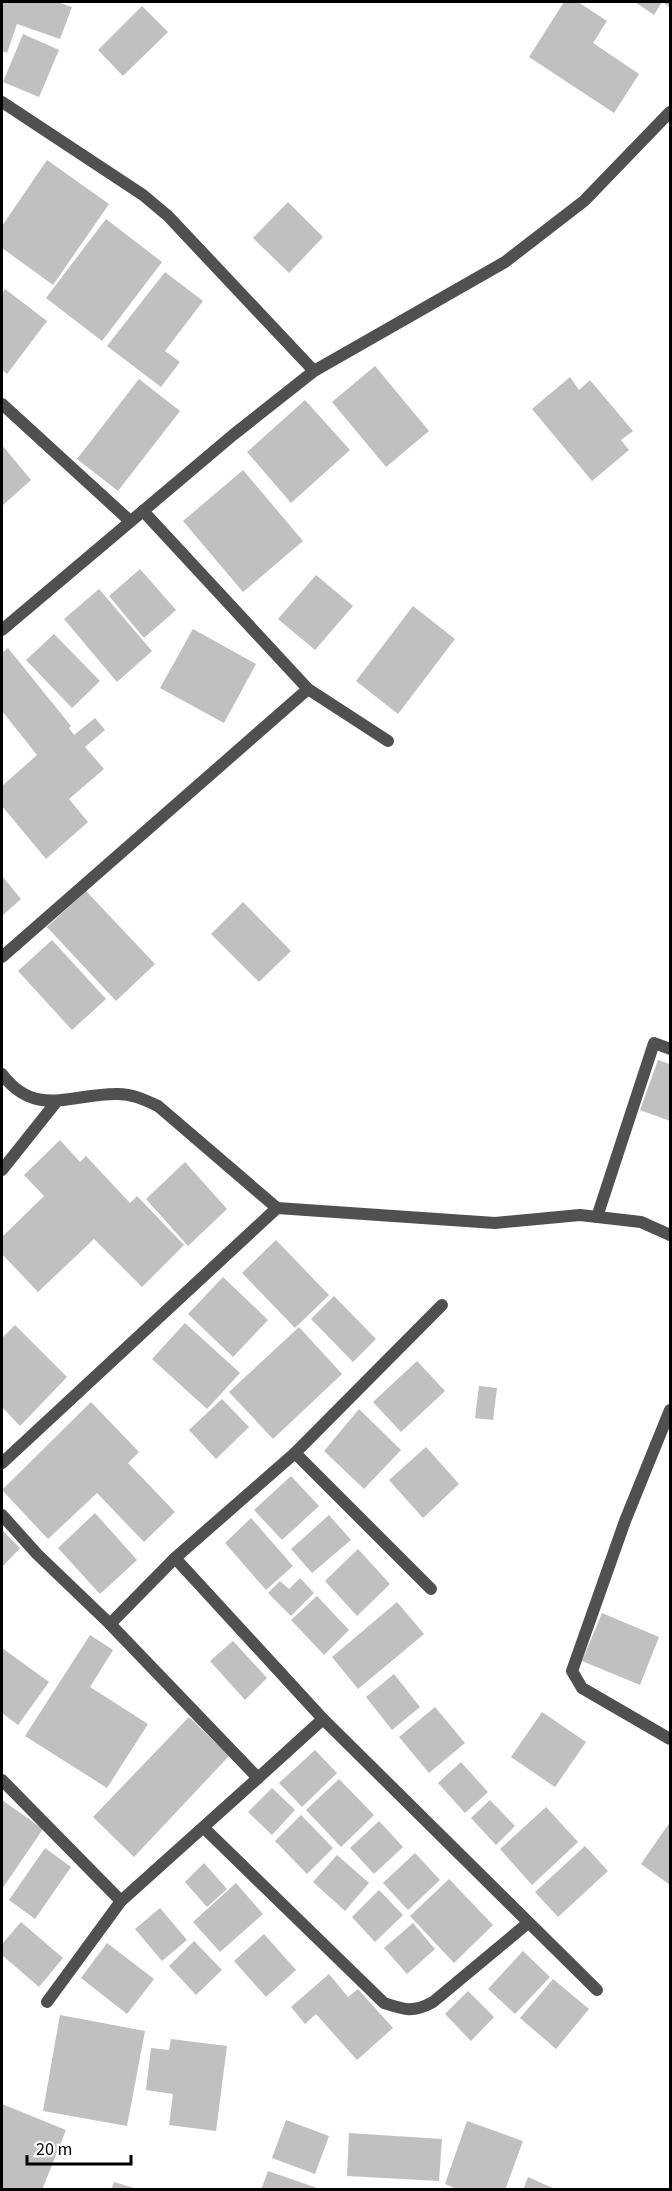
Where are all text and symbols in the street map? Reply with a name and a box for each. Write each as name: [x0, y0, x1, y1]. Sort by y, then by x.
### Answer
scale bar: [27, 2128, 130, 2166]
text: 20 m: [36, 2137, 72, 2162]

